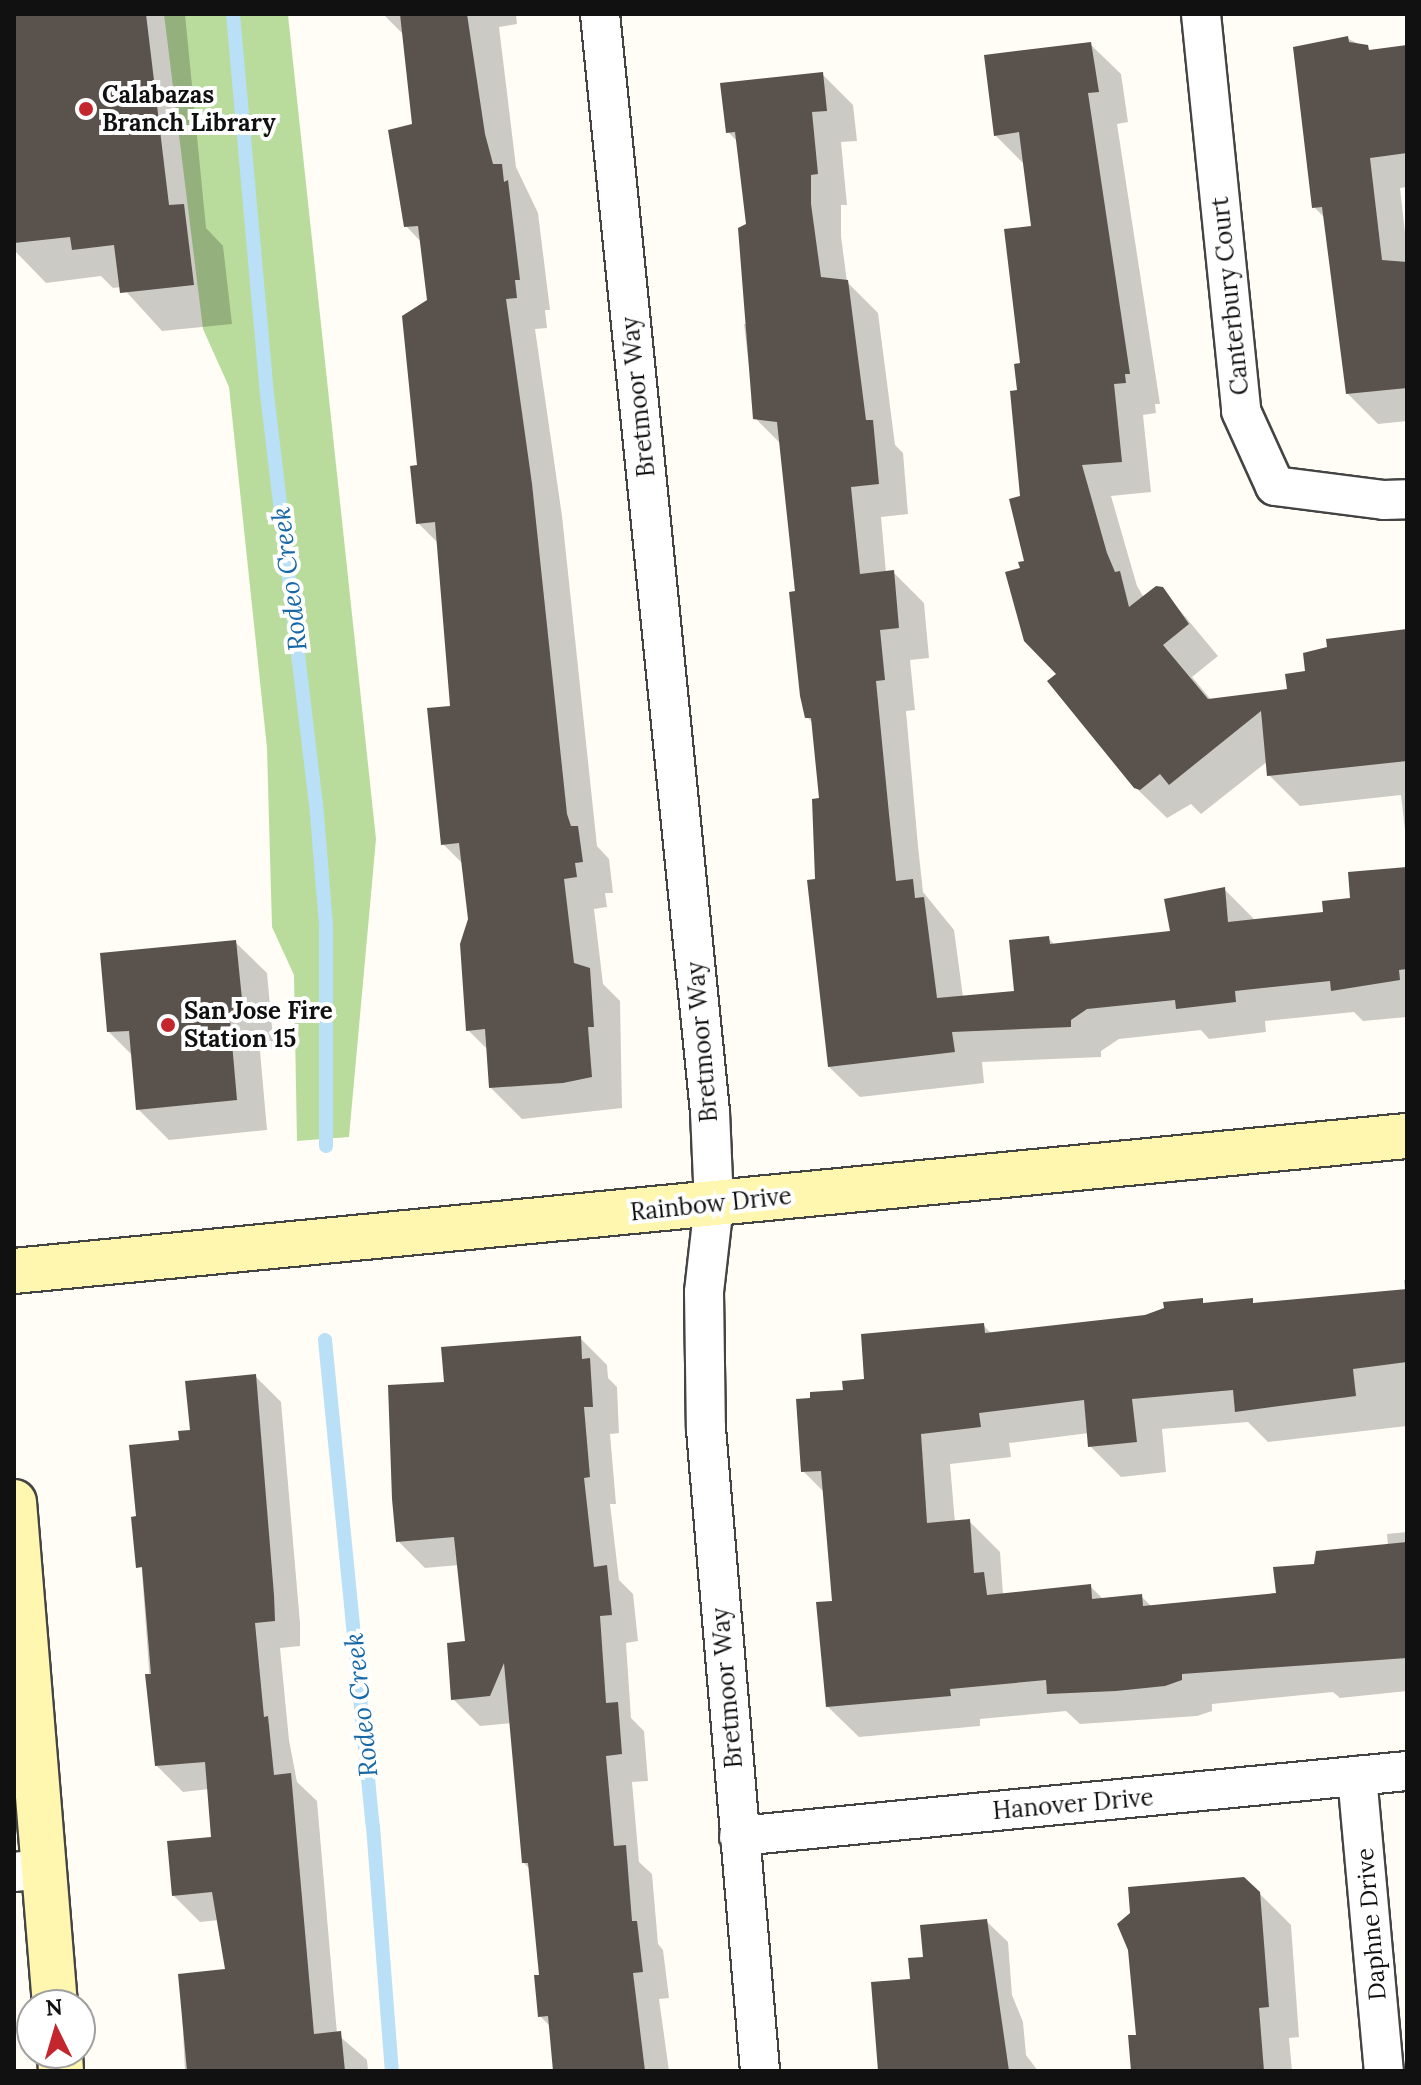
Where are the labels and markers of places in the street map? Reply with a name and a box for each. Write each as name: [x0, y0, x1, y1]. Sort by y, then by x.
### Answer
place label: Calabazas Branch Library: [102, 81, 276, 137]
marker: Calabazas Branch Library: [77, 100, 95, 118]
place label: San Jose Fire Station 15: [184, 997, 333, 1053]
marker: San Jose Fire Station 15: [159, 1016, 177, 1034]

